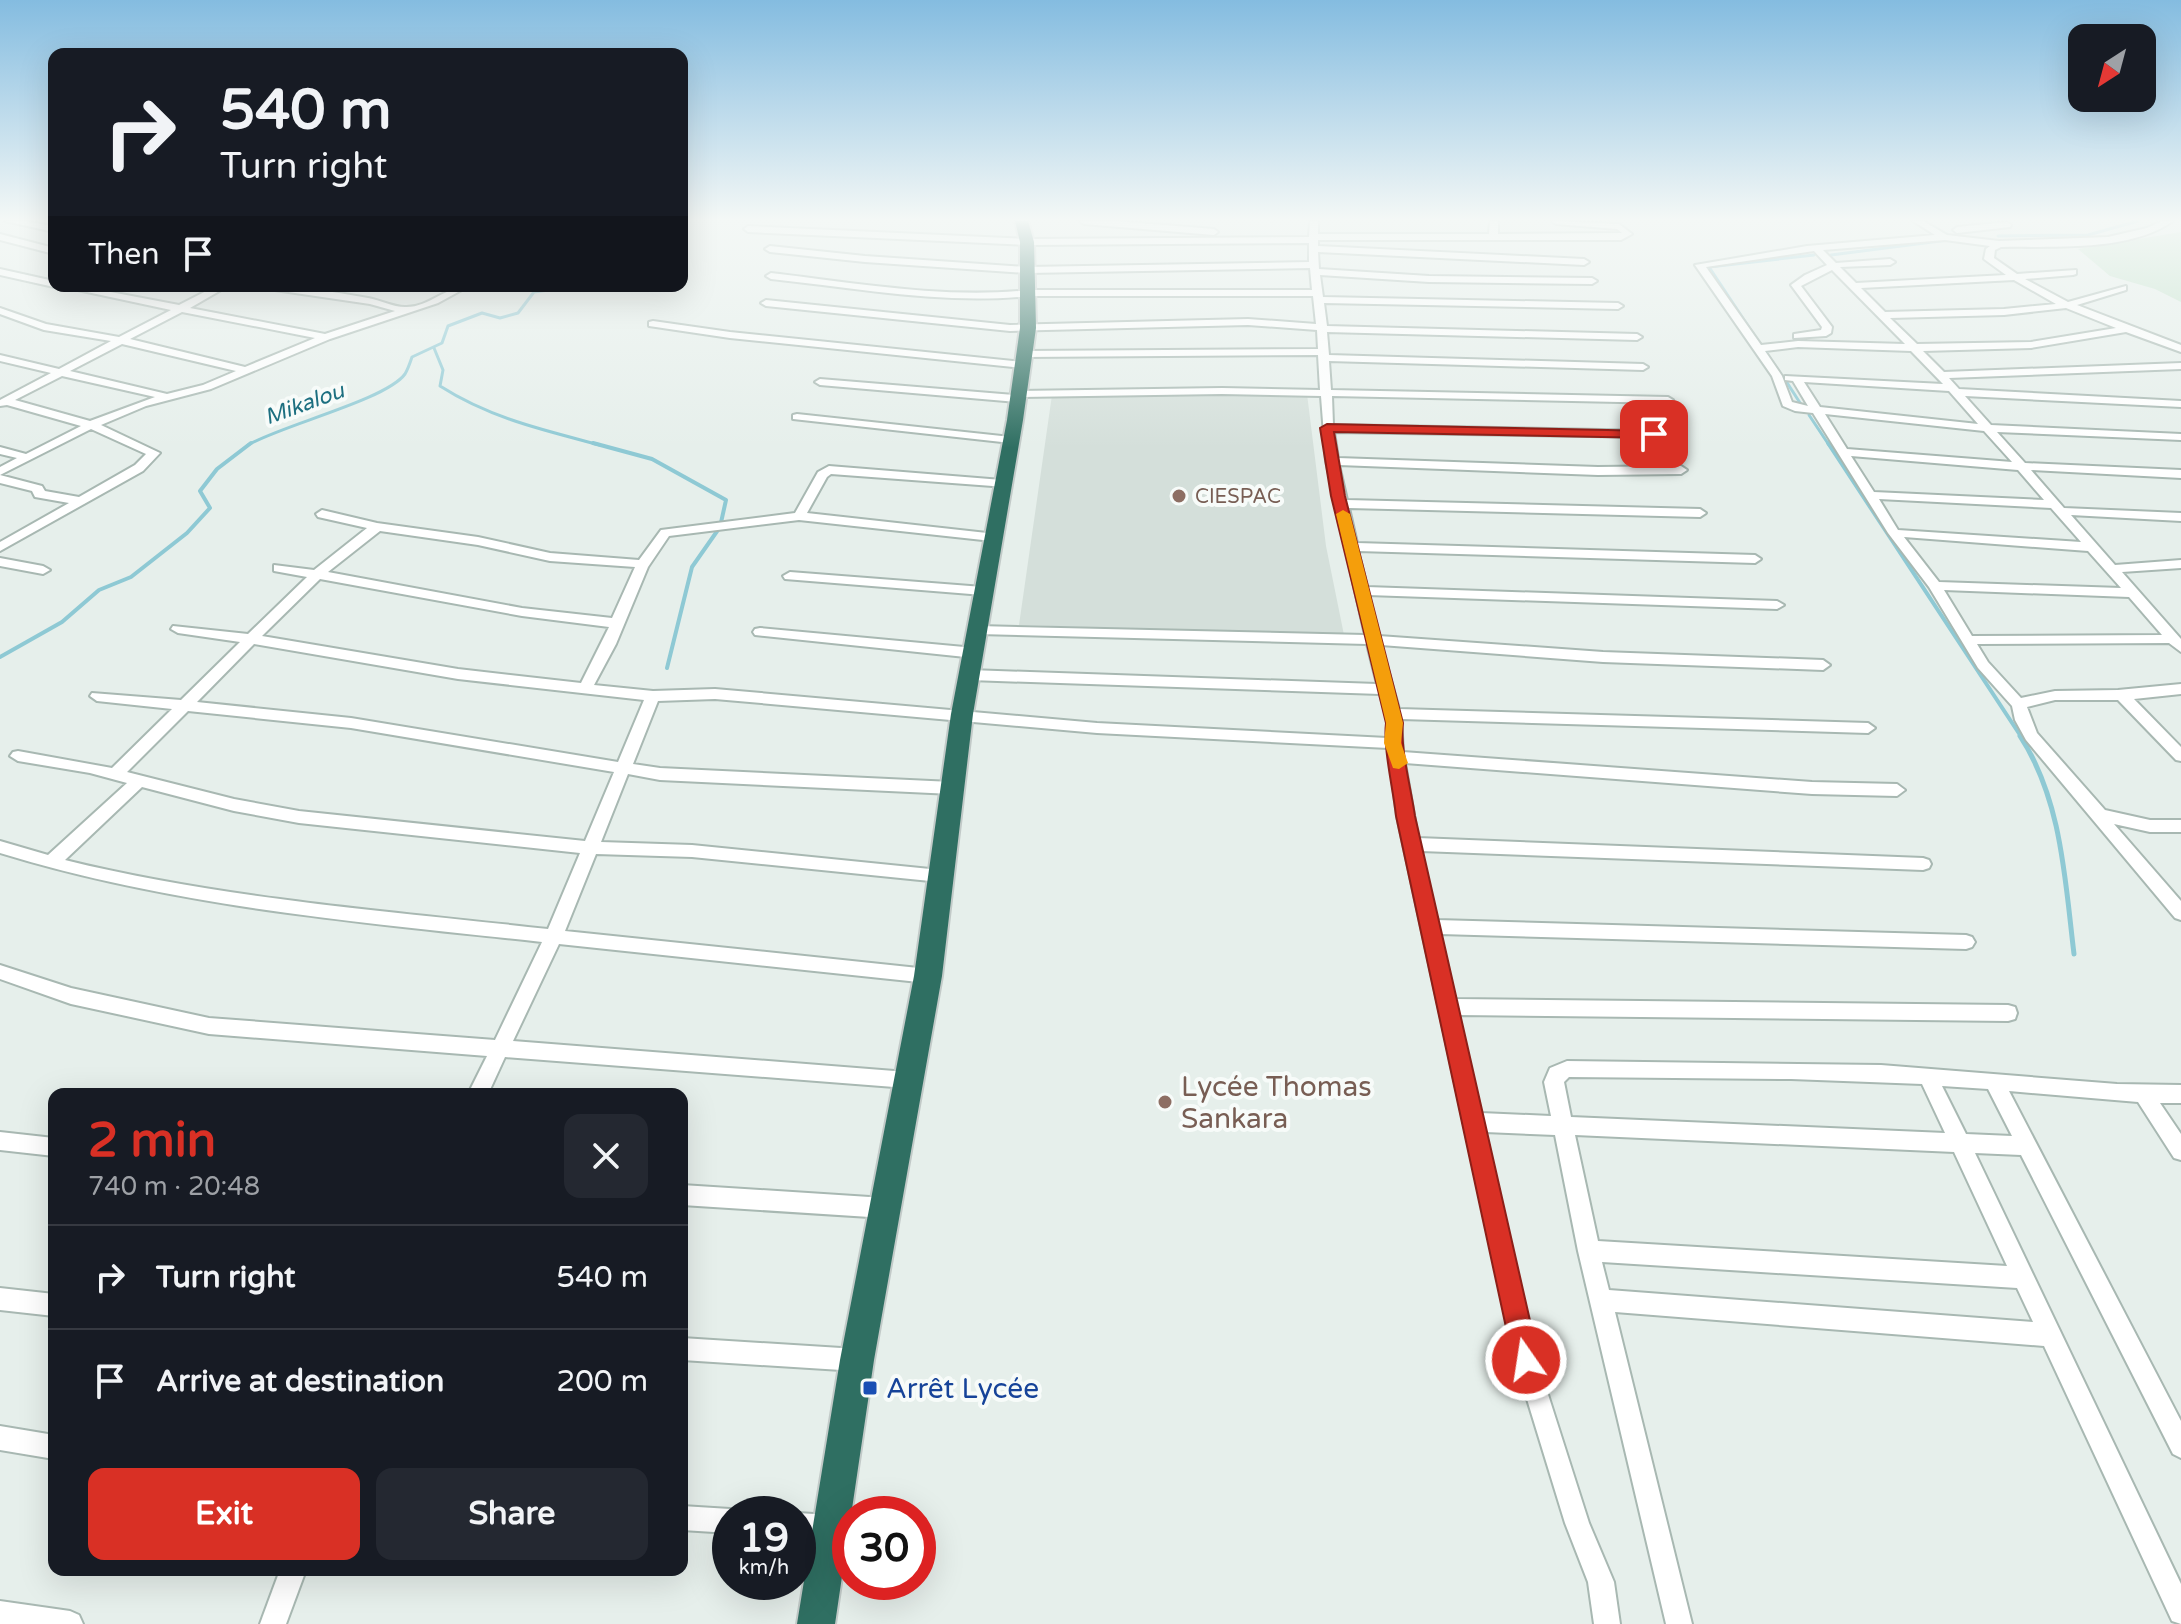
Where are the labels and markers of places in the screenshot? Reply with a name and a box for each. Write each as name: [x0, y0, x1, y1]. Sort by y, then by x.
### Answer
pin: [1620, 400, 1688, 468]
place label: CIESPAC: [1195, 485, 1281, 509]
marker: CIESPAC: [1170, 487, 1188, 505]
place label: Lycée Thomas Sankara: [1181, 1070, 1372, 1136]
marker: Lycée Thomas Sankara: [1156, 1093, 1174, 1111]
place label: Arrêt Lycée: [886, 1372, 1039, 1406]
marker: Arrêt Lycée: [861, 1379, 879, 1397]

